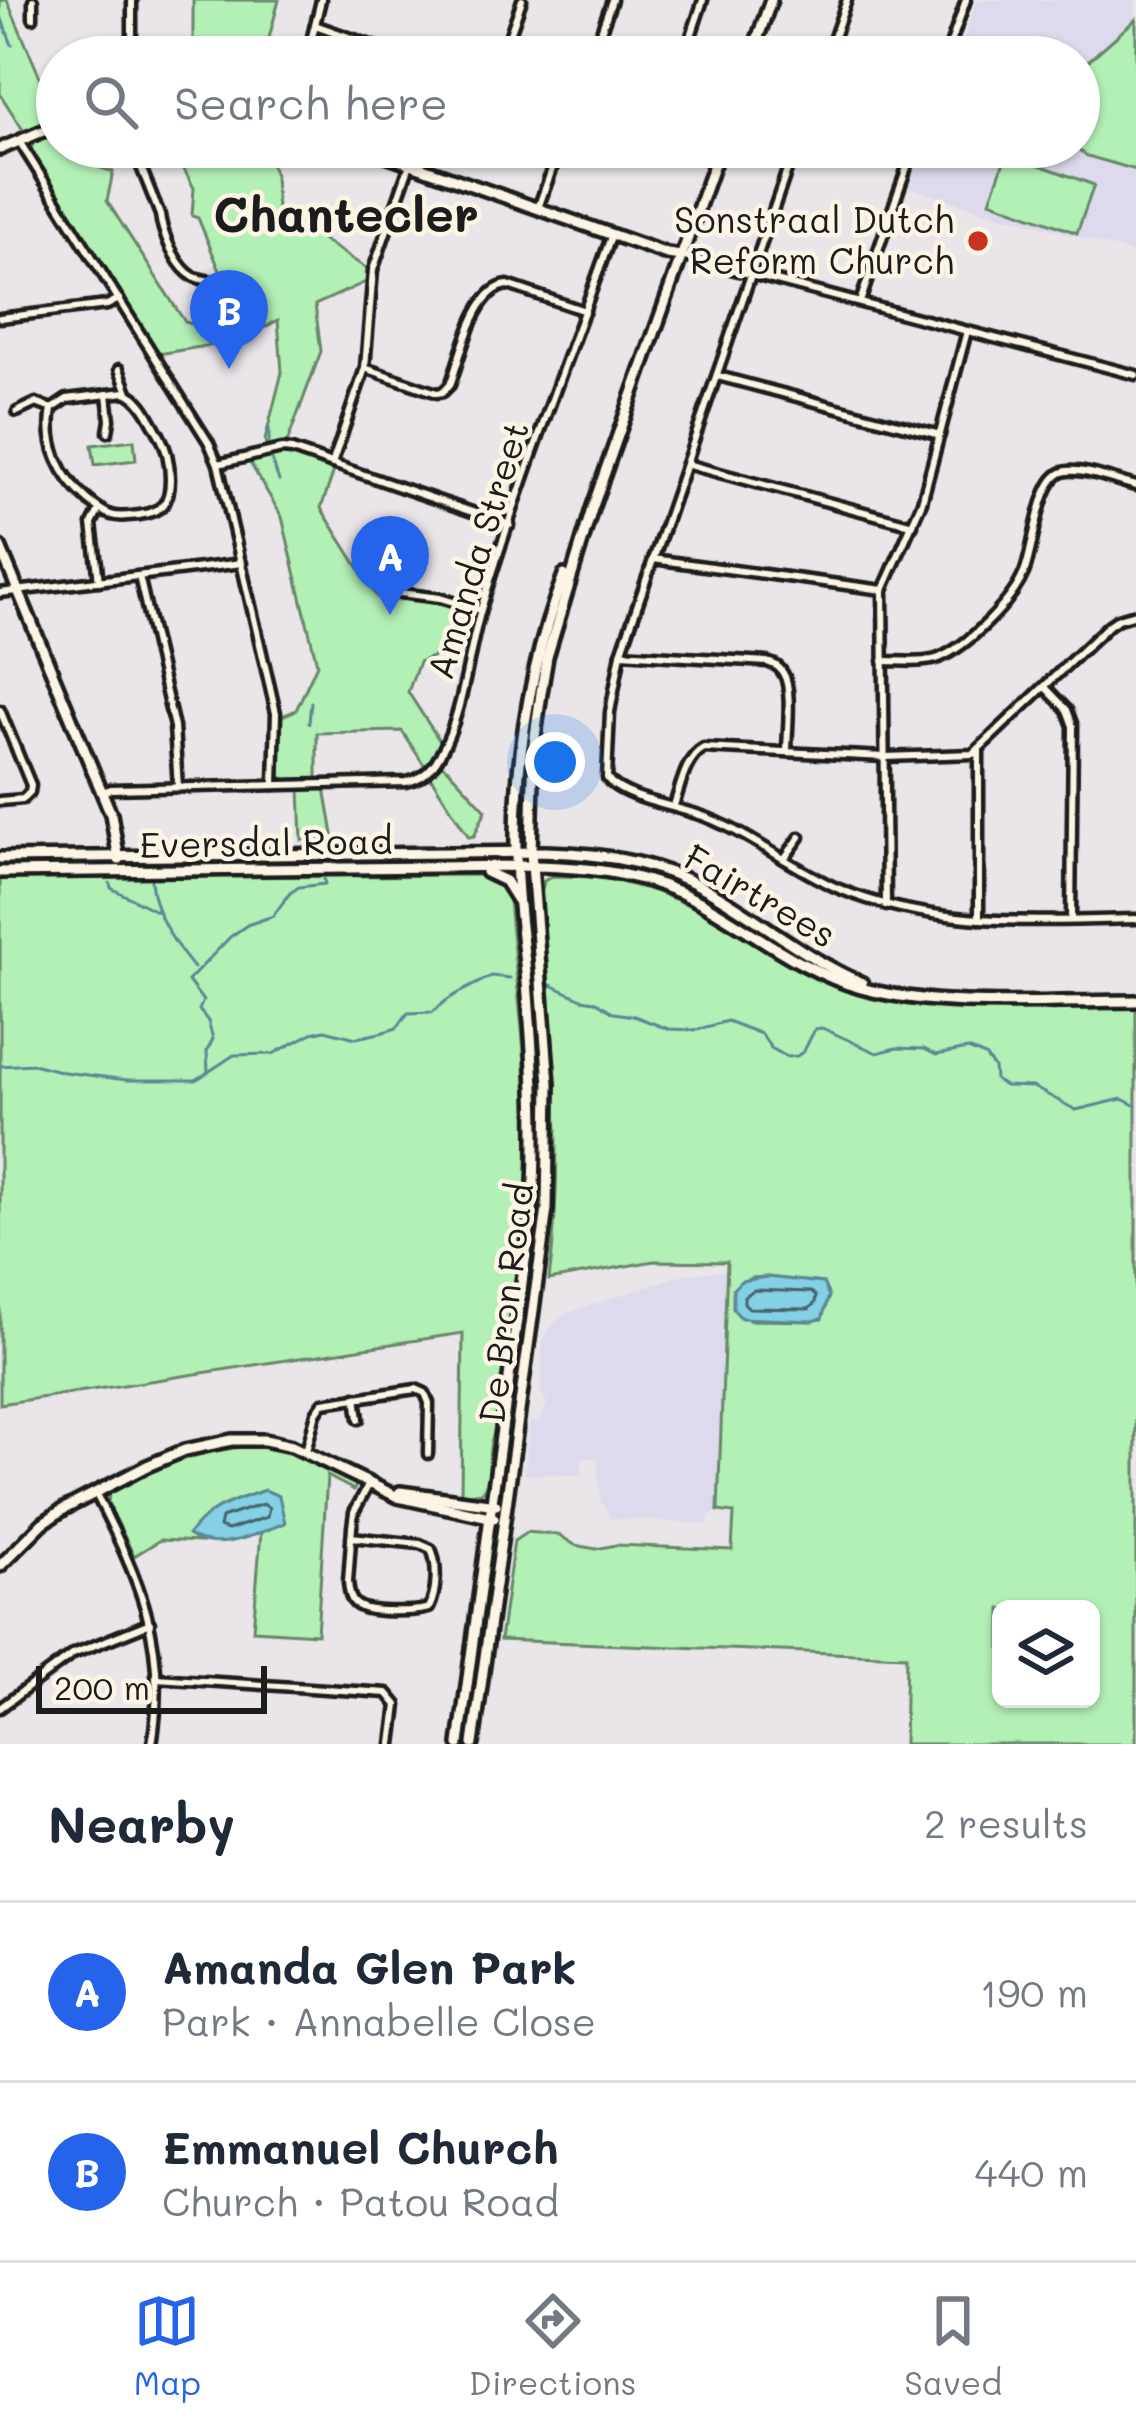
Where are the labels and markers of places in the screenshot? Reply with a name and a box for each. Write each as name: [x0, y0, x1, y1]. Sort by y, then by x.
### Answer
place label: Sonstraal Dutch Reform Church: [674, 195, 954, 283]
marker: Sonstraal Dutch Reform Church: [965, 228, 991, 254]
pin: B: [190, 270, 268, 369]
pin: A: [351, 516, 429, 615]

